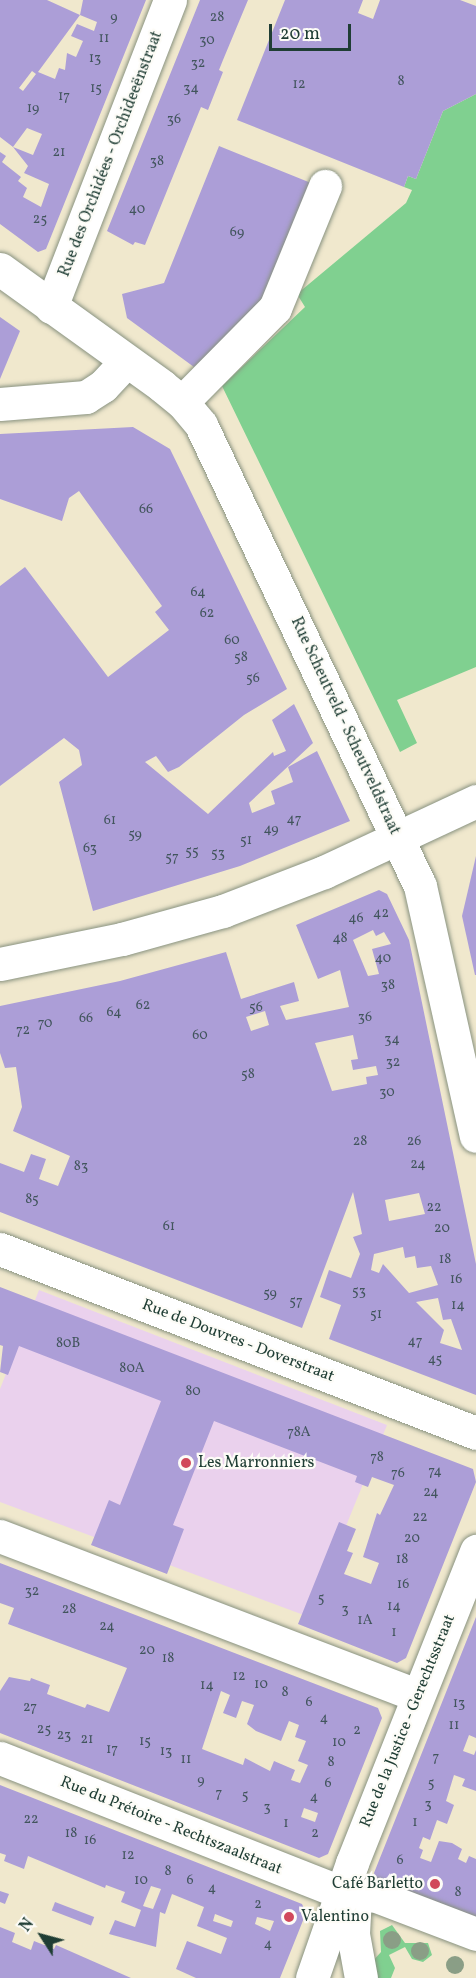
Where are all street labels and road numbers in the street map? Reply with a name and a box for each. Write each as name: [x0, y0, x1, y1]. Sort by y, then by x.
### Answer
street label: Rue des Orchidées - Orchideeënstraat: [55, 28, 167, 280]
street label: Rue Scheutveld - Scheutveldstraat: [286, 614, 404, 838]
street label: Rue de Douvres - Doverstraat: [139, 1295, 337, 1387]
street label: Rue de la Justice - Gerechtsstraat: [356, 1611, 460, 1831]
street label: Rue du Prétoire - Rechtszaalstraat: [57, 1773, 285, 1879]

